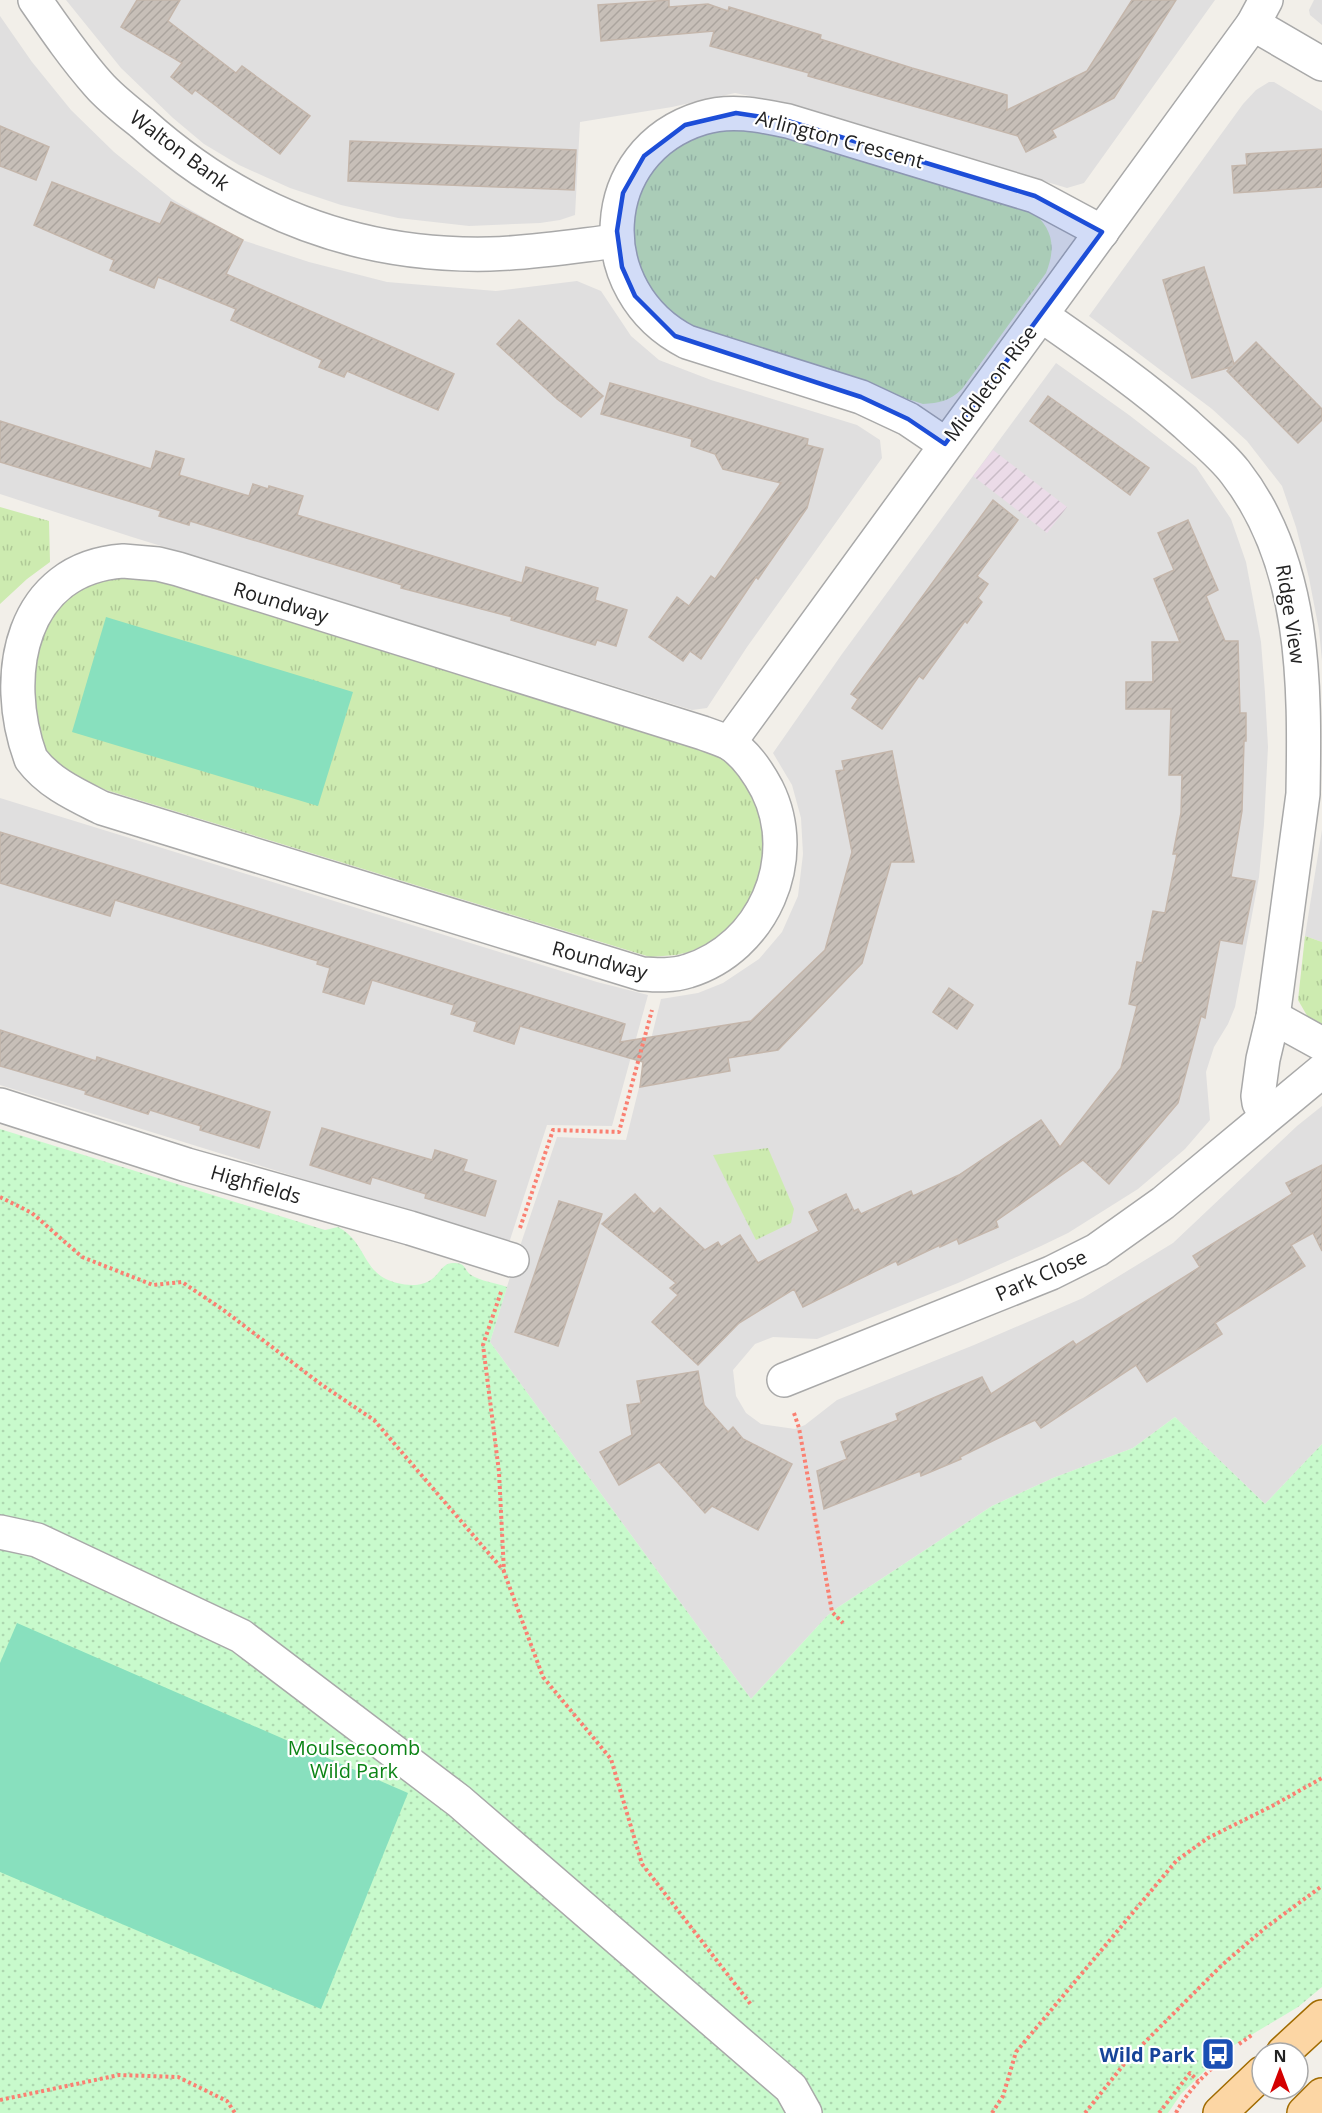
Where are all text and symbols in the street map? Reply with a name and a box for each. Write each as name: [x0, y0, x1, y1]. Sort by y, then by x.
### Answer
street label: Walton Bank: [125, 104, 236, 197]
street label: Arlington Crescent: [753, 104, 927, 174]
street label: Middleton Rise: [938, 320, 1042, 446]
street label: Ridge View: [1270, 562, 1312, 666]
street label: Roundway: [230, 575, 333, 629]
street label: Roundway: [549, 934, 652, 986]
street label: Highfields: [208, 1158, 304, 1210]
street label: Park Close: [991, 1243, 1091, 1307]
park label: Moulsecoomb Wild Park: [288, 1734, 420, 1784]
bus stop icon: Wild Park: [1200, 2036, 1236, 2072]
place label: Wild Park: [1099, 2041, 1196, 2068]
north arrow: [1250, 2041, 1310, 2101]
text: N: [1273, 2045, 1287, 2067]

